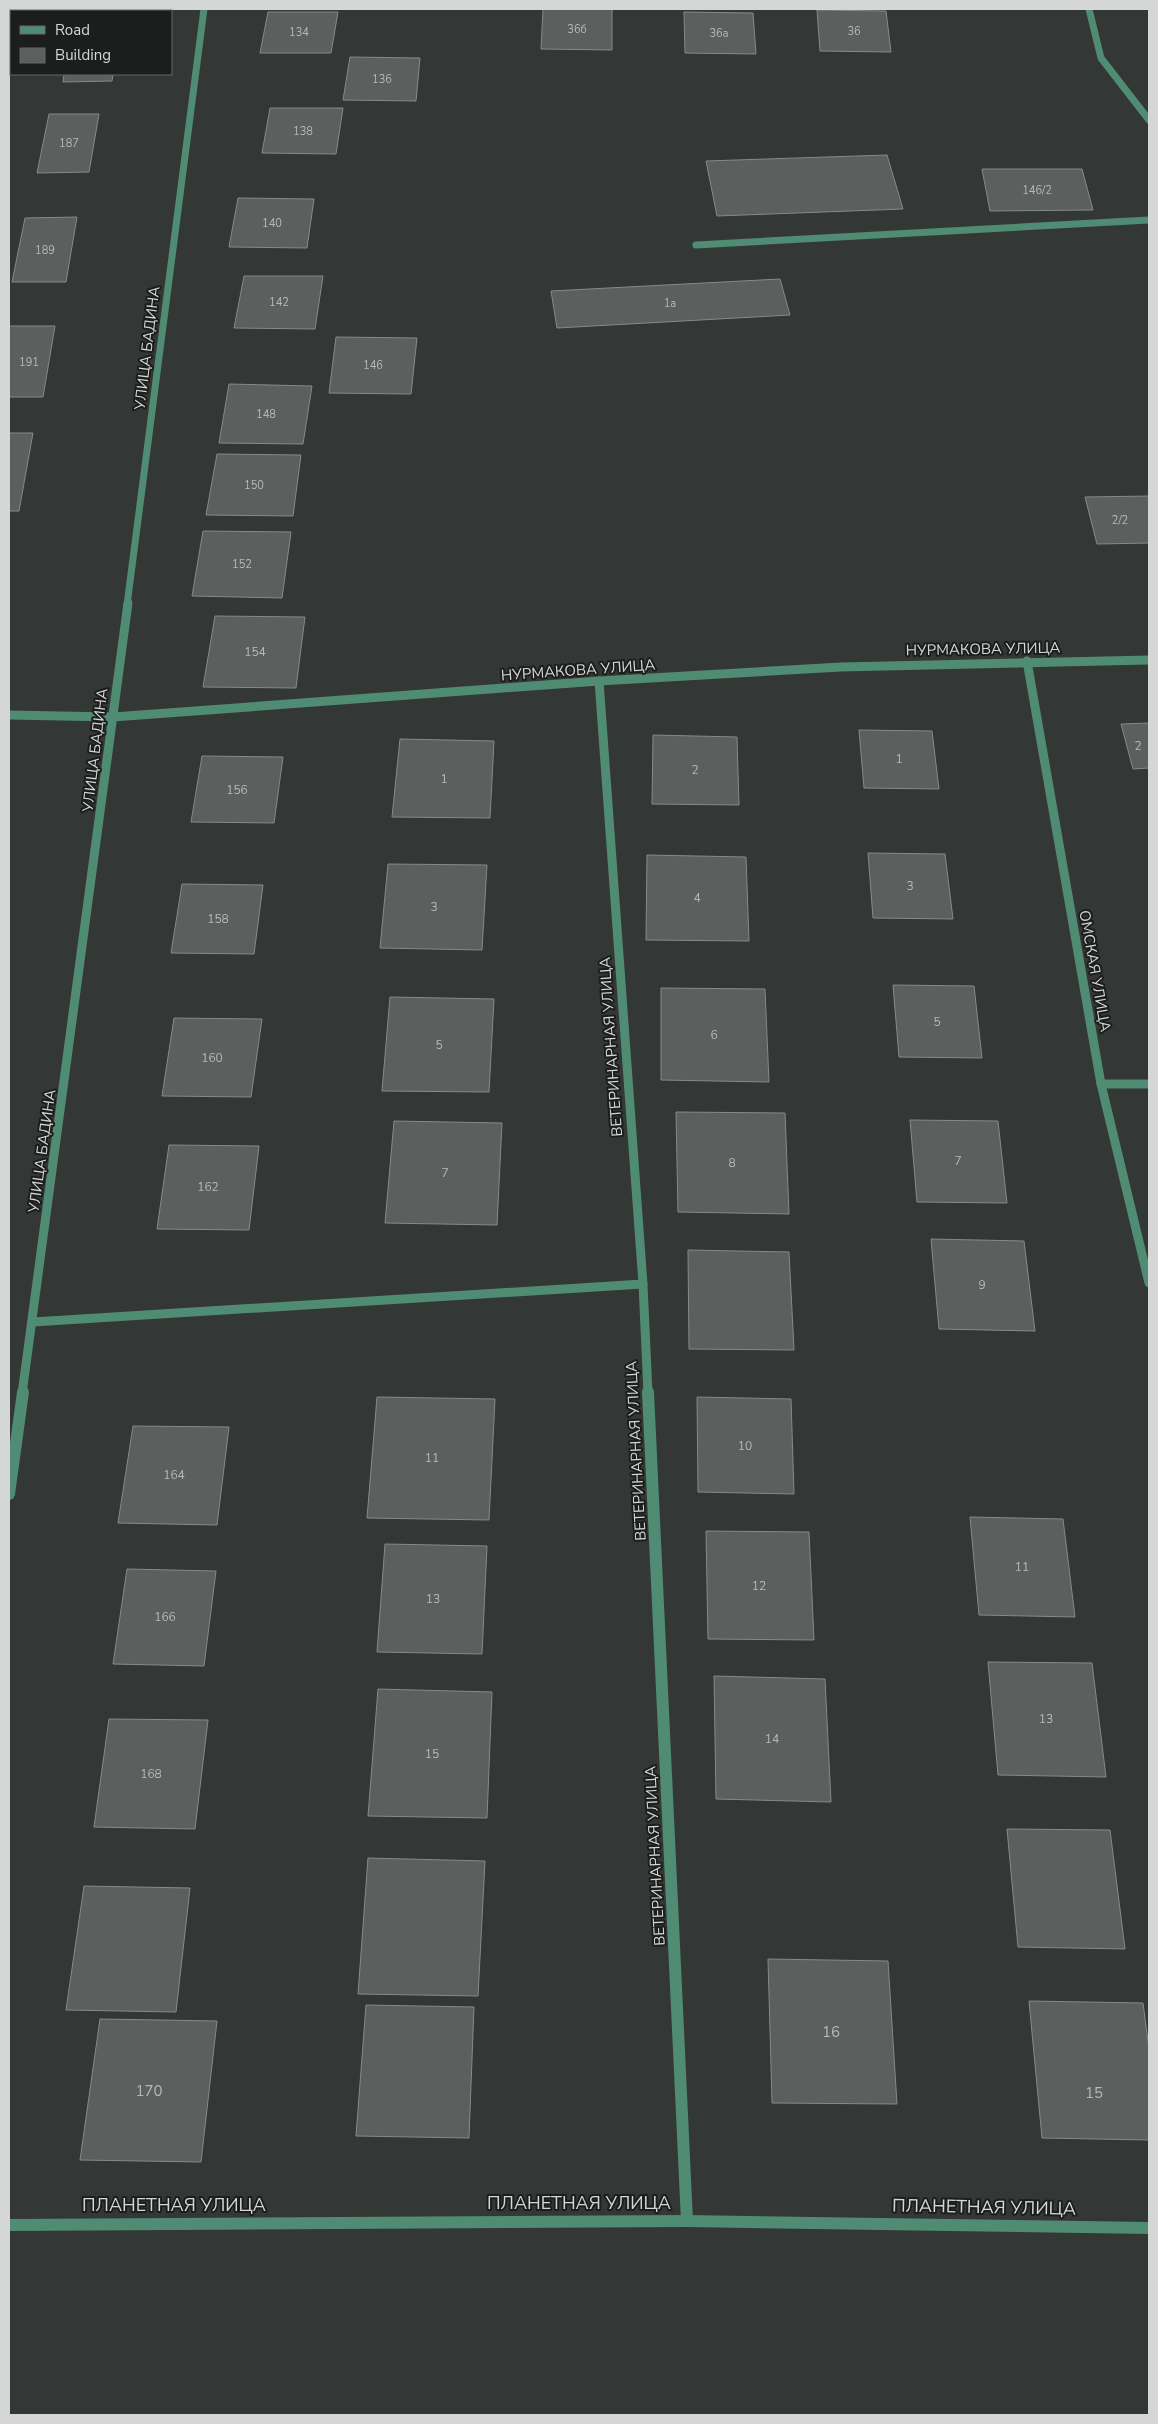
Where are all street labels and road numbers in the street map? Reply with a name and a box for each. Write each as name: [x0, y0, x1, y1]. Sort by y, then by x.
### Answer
street label: УЛИЦА БАДИНА: [129, 285, 165, 412]
street label: НУРМАКОВА УЛИЦА: [905, 638, 1061, 660]
street label: НУРМАКОВА УЛИЦА: [500, 655, 656, 685]
street label: УЛИЦА БАДИНА: [77, 687, 113, 814]
street label: ОМСКАЯ УЛИЦА: [1074, 909, 1116, 1033]
street label: ВЕТЕРИНАРНАЯ УЛИЦА: [595, 957, 627, 1137]
street label: УЛИЦА БАДИНА: [23, 1088, 61, 1215]
street label: ВЕТЕРИНАРНАЯ УЛИЦА: [621, 1361, 651, 1541]
street label: ВЕТЕРИНАРНАЯ УЛИЦА: [640, 1766, 670, 1946]
street label: ПЛАНЕТНАЯ УЛИЦА: [487, 2191, 671, 2215]
street label: ПЛАНЕТНАЯ УЛИЦА: [82, 2193, 266, 2217]
street label: ПЛАНЕТНАЯ УЛИЦА: [892, 2193, 1076, 2221]

